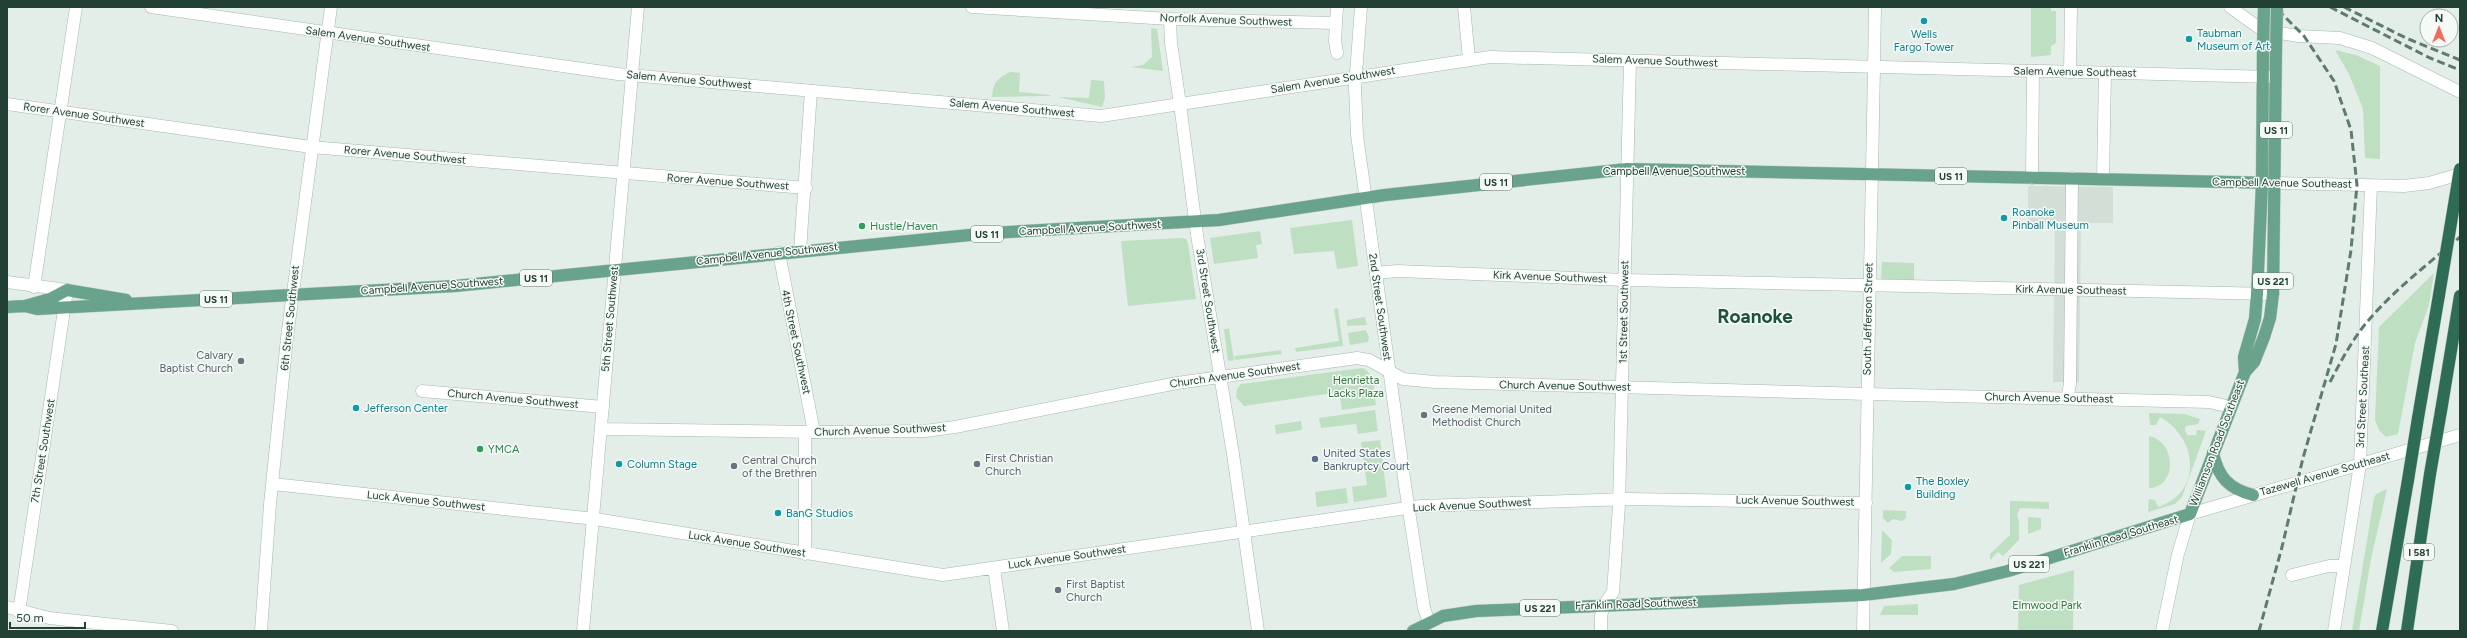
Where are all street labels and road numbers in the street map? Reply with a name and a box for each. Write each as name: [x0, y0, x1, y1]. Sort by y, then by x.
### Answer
street label: Norfolk Avenue Southwest: [1159, 11, 1293, 29]
street label: Salem Avenue Southwest: [305, 24, 431, 54]
street label: Salem Avenue Southwest: [1592, 52, 1718, 70]
street label: Salem Avenue Southwest: [1270, 64, 1396, 96]
street label: Salem Avenue Southeast: [2013, 64, 2137, 80]
street label: Salem Avenue Southwest: [626, 68, 752, 92]
street label: Salem Avenue Southwest: [949, 96, 1075, 120]
street label: Rorer Avenue Southwest: [22, 100, 146, 130]
road number: US 11: [2260, 122, 2292, 138]
street label: Rorer Avenue Southwest: [343, 143, 467, 167]
street label: Campbell Avenue Southwest: [1603, 165, 1745, 178]
road number: US 11: [1935, 168, 1967, 184]
street label: Rorer Avenue Southwest: [666, 171, 790, 193]
road number: US 11: [1480, 174, 1512, 190]
street label: Campbell Avenue Southeast: [2212, 175, 2352, 191]
street label: Campbell Avenue Southwest: [1018, 218, 1162, 238]
road number: US 11: [971, 226, 1003, 242]
street label: Campbell Avenue Southwest: [695, 240, 839, 268]
street label: 3rd Street Southwest: [1193, 248, 1223, 354]
street label: 2nd Street Southwest: [1366, 252, 1394, 362]
street label: 1st Street Southwest: [1617, 260, 1631, 364]
street label: South Jefferson Street: [1861, 262, 1875, 376]
street label: 6th Street Southwest: [278, 265, 302, 371]
street label: 5th Street Southwest: [599, 266, 621, 372]
street label: Kirk Avenue Southwest: [1493, 269, 1607, 285]
road number: US 11: [520, 270, 552, 286]
road number: US 221: [2253, 273, 2293, 289]
street label: Campbell Avenue Southwest: [360, 275, 504, 297]
street label: Kirk Avenue Southeast: [2015, 283, 2127, 297]
street label: 4th Street Southwest: [779, 288, 813, 396]
road number: US 11: [200, 291, 232, 307]
street label: 3rd Street Southeast: [2354, 345, 2372, 449]
street label: Church Avenue Southwest: [1169, 359, 1301, 391]
street label: Church Avenue Southwest: [1499, 378, 1631, 394]
street label: Williamson Road Southeast: [2187, 378, 2247, 508]
street label: Church Avenue Southwest: [447, 387, 579, 411]
street label: Church Avenue Southeast: [1984, 390, 2114, 406]
street label: 7th Street Southwest: [28, 398, 58, 504]
street label: Church Avenue Southwest: [814, 421, 946, 439]
street label: Tazewell Avenue Southeast: [2258, 449, 2392, 499]
street label: Luck Avenue Southwest: [366, 488, 486, 514]
street label: Luck Avenue Southwest: [1735, 493, 1855, 509]
street label: Luck Avenue Southwest: [1412, 495, 1532, 515]
street label: Franklin Road Southeast: [2062, 512, 2180, 560]
street label: Luck Avenue Southwest: [687, 528, 807, 560]
street label: Luck Avenue Southwest: [1007, 542, 1127, 572]
road number: I 581: [2404, 544, 2434, 560]
road number: US 221: [2009, 556, 2049, 572]
street label: Franklin Road Southwest: [1575, 595, 1697, 613]
road number: US 221: [1520, 600, 1560, 616]

